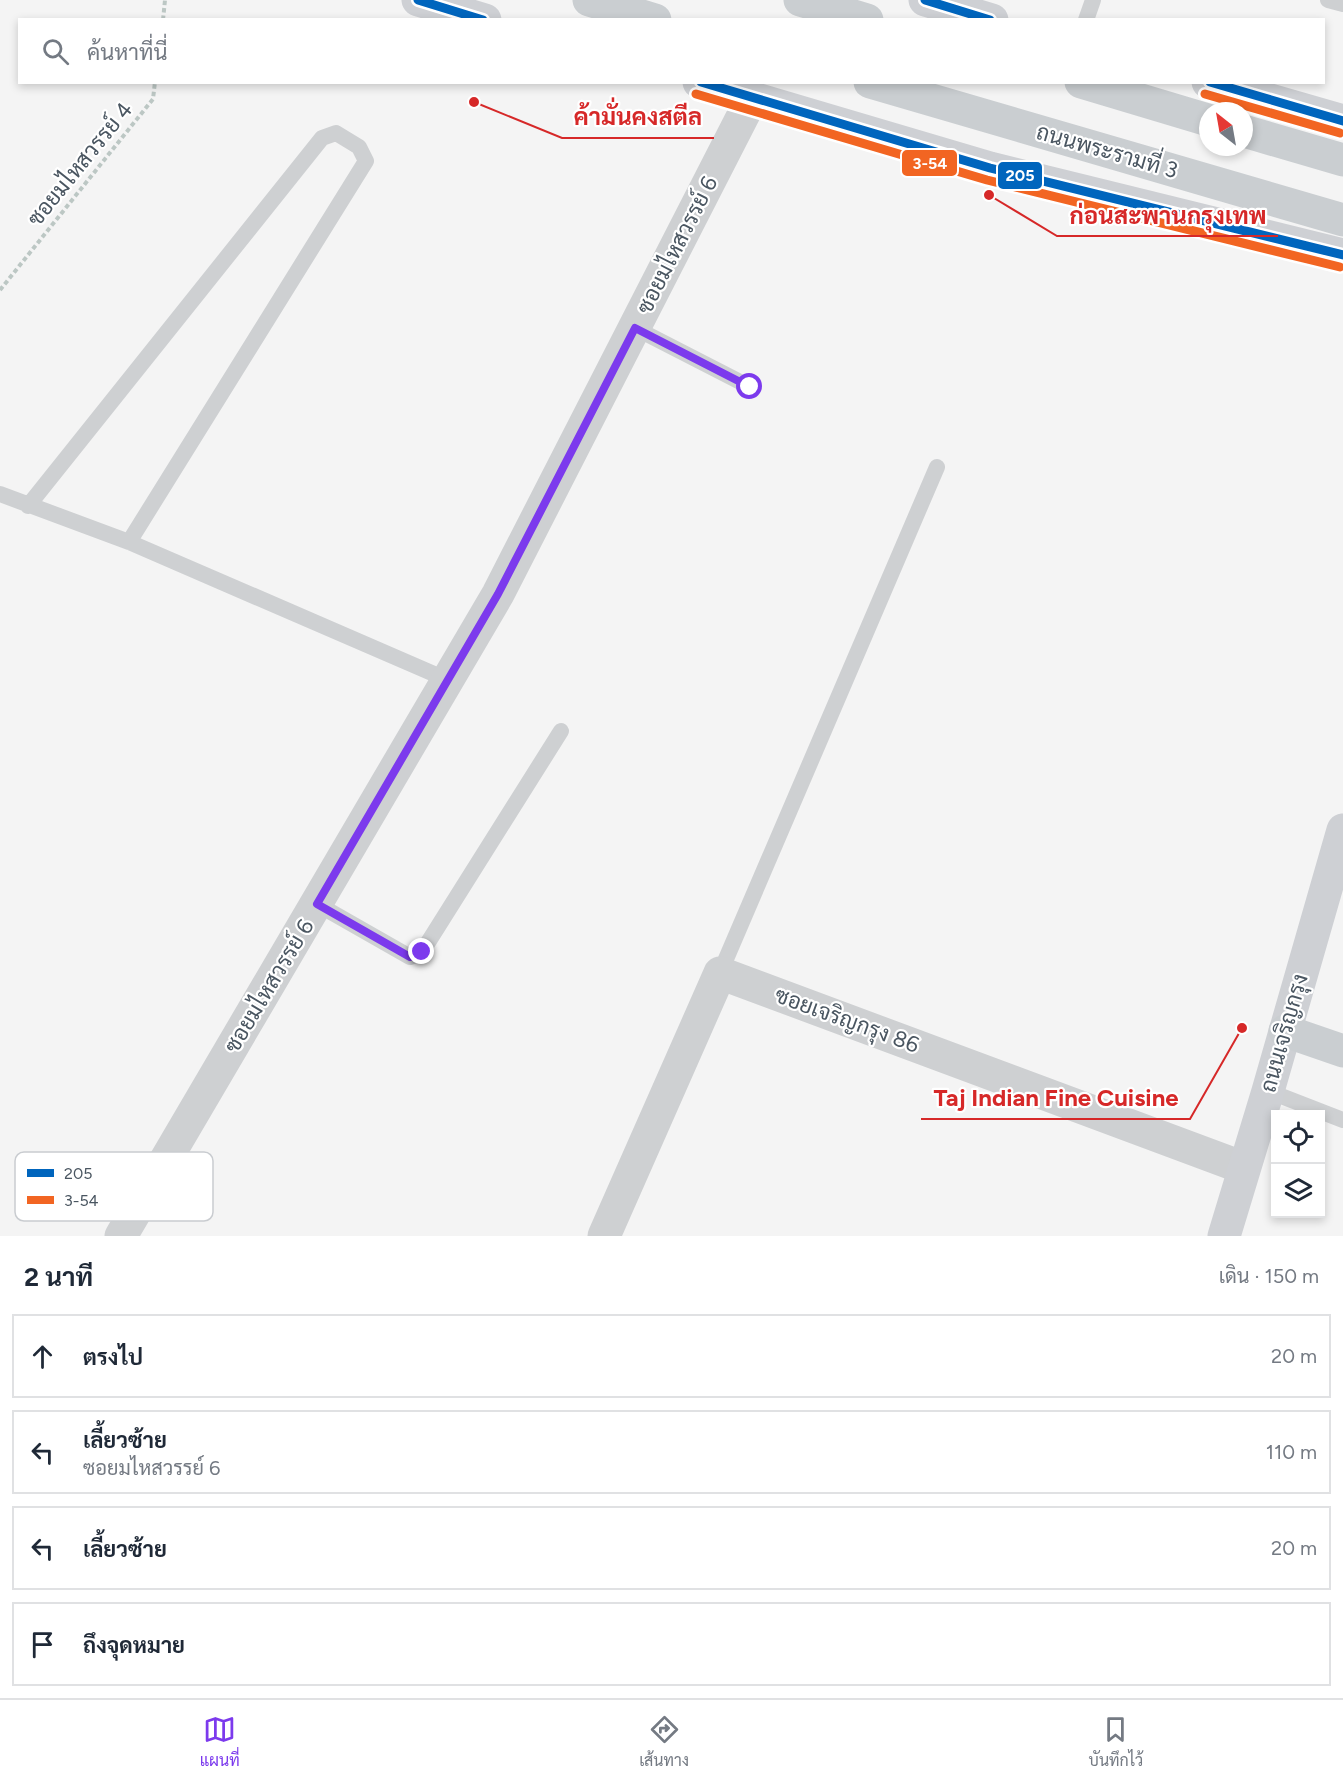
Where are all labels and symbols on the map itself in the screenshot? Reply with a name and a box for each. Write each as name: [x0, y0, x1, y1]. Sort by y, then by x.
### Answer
street label: ซอยมไหสวรรย์ 4: [21, 96, 138, 232]
callout: ค้ามั่นคงสตีล: [562, 96, 714, 138]
text: ค้ามั่นคงสตีล: [574, 97, 702, 131]
north arrow: [1199, 102, 1253, 156]
street label: ถนนพระรามที่ 3: [1033, 112, 1182, 184]
line badge: 3-54: [901, 149, 958, 177]
text: 3-54: [913, 154, 947, 173]
line badge: 205: [997, 161, 1043, 190]
text: 205: [1006, 166, 1034, 185]
street label: ซอยมไหสวรรย์ 6: [630, 171, 723, 318]
callout: ก่อนสะพานกรุงเทพ: [1057, 194, 1278, 236]
text: ก่อนสะพานกรุงเทพ: [1069, 201, 1267, 233]
route start: [736, 373, 762, 399]
street label: ซอยมไหสวรรย์ 6: [218, 914, 319, 1058]
route end: [408, 938, 434, 964]
street label: ถนนเจริญกรุง: [1254, 971, 1316, 1096]
street label: ซอยเจริญกรุง 86: [770, 981, 923, 1061]
callout: Taj Indian Fine Cuisine: [921, 1077, 1190, 1119]
text: Taj Indian Fine Cuisine: [933, 1083, 1179, 1112]
legend: [15, 1152, 213, 1221]
text: 205: [64, 1164, 92, 1183]
text: 3-54: [64, 1191, 99, 1210]

